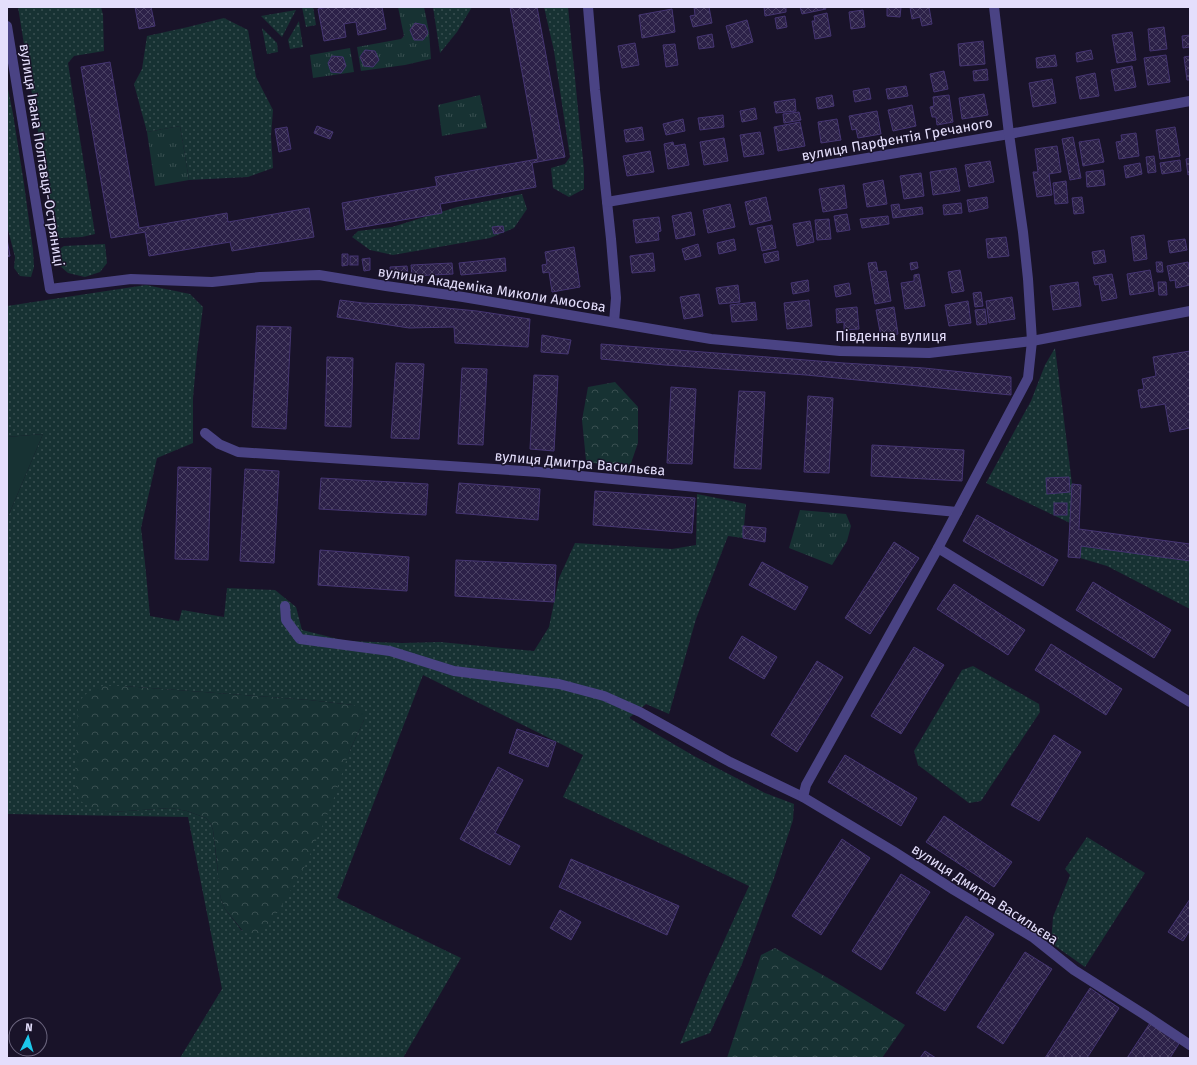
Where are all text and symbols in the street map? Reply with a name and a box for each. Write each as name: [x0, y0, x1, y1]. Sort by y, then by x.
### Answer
street label: вулиця Івана Полтавця-Остряниці: [15, 42, 68, 268]
street label: вулиця Парфентія Гречаного: [800, 114, 994, 165]
street label: вулиця Академіка Миколи Амосова: [377, 263, 607, 316]
street label: Південна вулиця: [835, 328, 947, 345]
street label: вулиця Дмитра Васильєва: [494, 448, 666, 479]
street label: вулиця Дмитра Васильєва: [908, 841, 1061, 948]
north arrow: [8, 1017, 48, 1057]
text: N: [25, 1021, 33, 1034]

